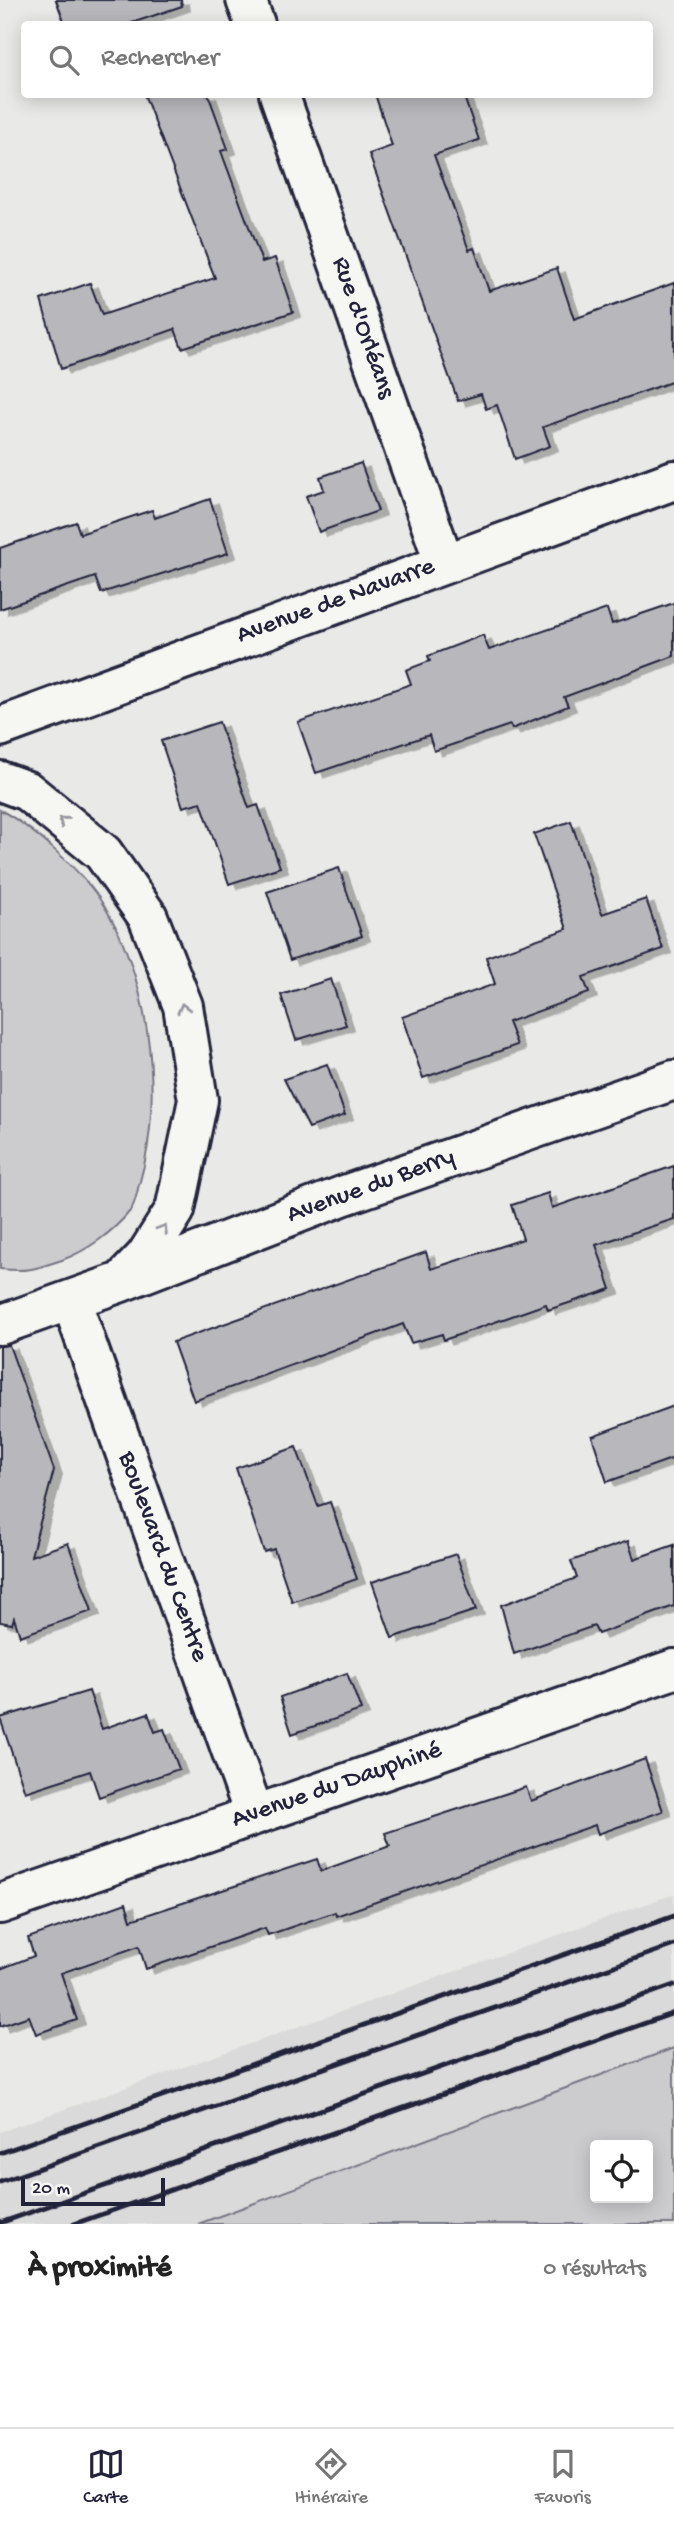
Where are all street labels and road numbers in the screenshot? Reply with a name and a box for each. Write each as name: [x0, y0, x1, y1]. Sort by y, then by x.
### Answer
street label: Rue d'Orléans: [323, 253, 401, 404]
street label: Avenue de Navarre: [233, 552, 440, 652]
street label: Avenue du Berry: [283, 1142, 459, 1232]
street label: Boulevard du Centre: [109, 1447, 215, 1667]
street label: Avenue du Dauphiné: [228, 1735, 446, 1836]

